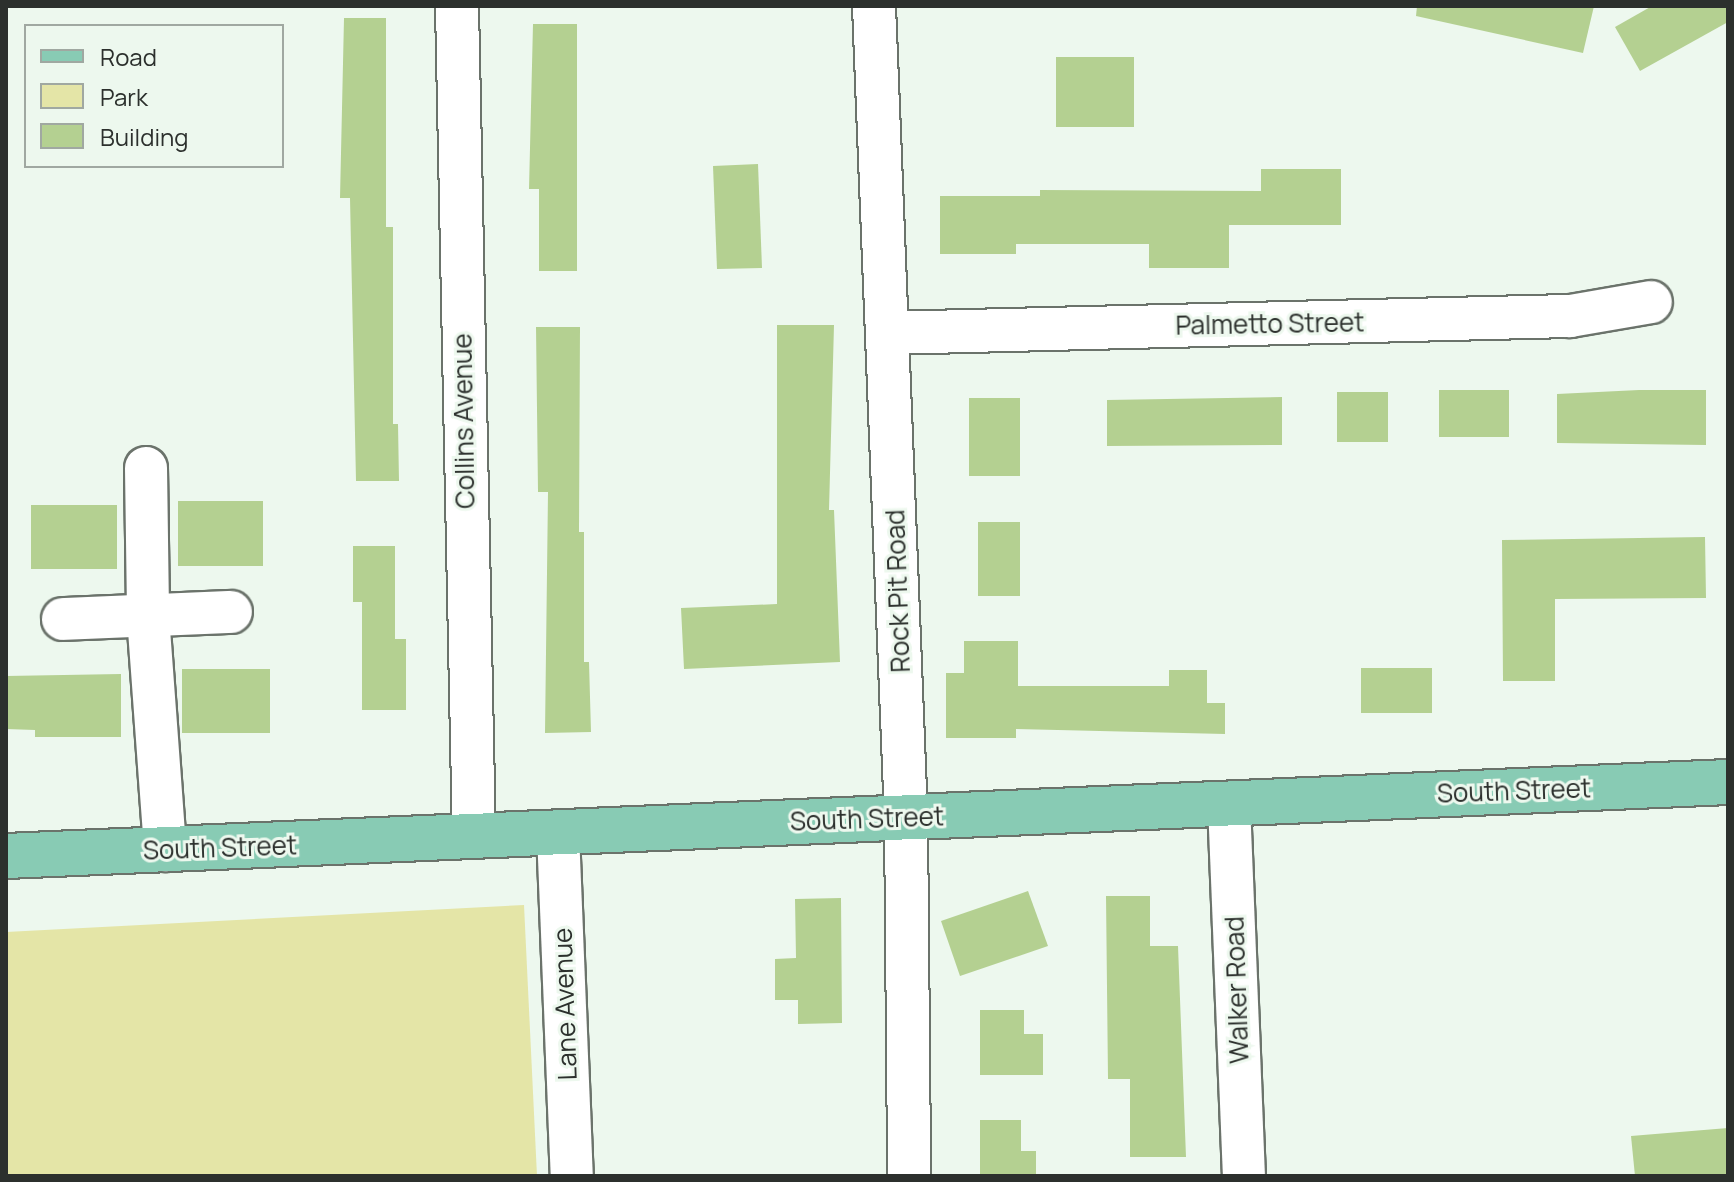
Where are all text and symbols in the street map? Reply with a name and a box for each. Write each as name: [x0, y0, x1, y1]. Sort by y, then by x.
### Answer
legend: [24, 24, 284, 168]
text: Road: [100, 40, 157, 73]
text: Park: [100, 80, 148, 113]
text: Building: [100, 120, 188, 153]
street label: Palmetto Street: [1175, 307, 1365, 341]
street label: Collins Avenue: [447, 333, 481, 509]
street label: Rock Pit Road: [880, 509, 916, 673]
street label: South Street: [1436, 773, 1592, 809]
street label: South Street: [789, 801, 945, 837]
street label: South Street: [142, 830, 298, 866]
street label: Walker Road: [1219, 916, 1255, 1064]
street label: Lane Avenue: [547, 927, 583, 1081]

